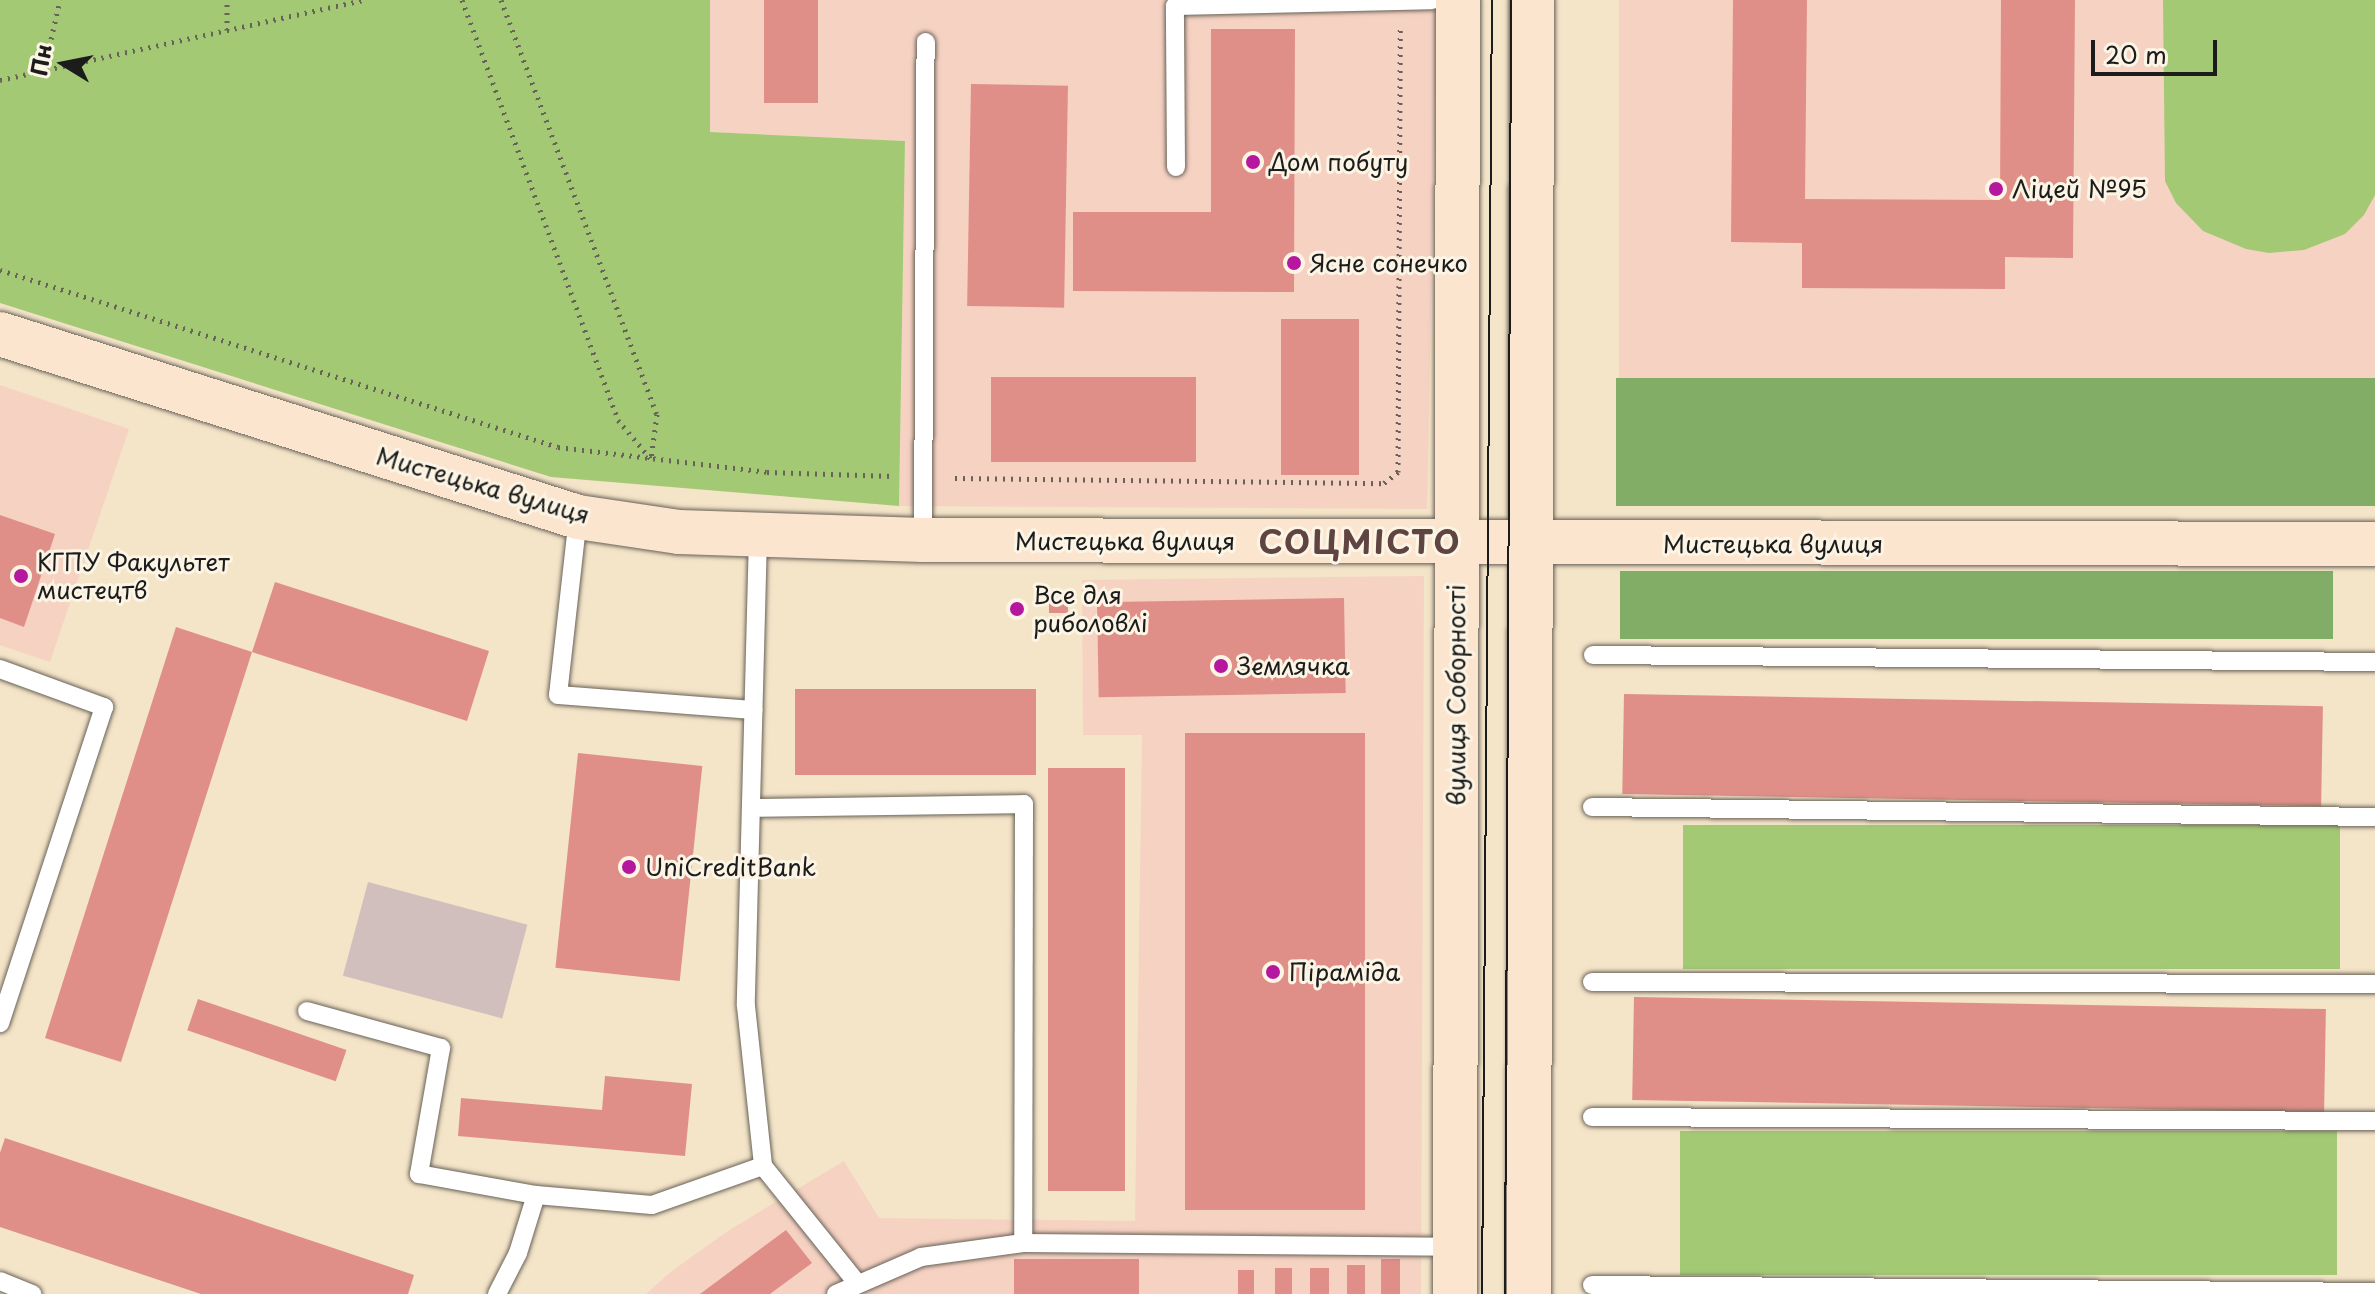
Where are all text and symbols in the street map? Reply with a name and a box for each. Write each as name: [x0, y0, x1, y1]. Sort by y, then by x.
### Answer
north arrow: [24, 24, 104, 104]
scale bar: [2095, 24, 2221, 74]
text: 20 m: [2105, 36, 2167, 72]
text: Пн: [21, 41, 59, 78]
place label: Дом побуту: [1269, 148, 1409, 176]
marker: Дом побуту: [1244, 153, 1262, 171]
place label: Ліцей №95: [2012, 175, 2147, 203]
marker: Ліцей №95: [1987, 180, 2005, 198]
place label: Ясне сонечко: [1310, 249, 1468, 277]
marker: Ясне сонечко: [1285, 254, 1303, 272]
street label: Мистецька вулиця: [373, 441, 593, 529]
district label: СОЦМІСТО: [1261, 522, 1459, 560]
street label: Мистецька вулиця: [1014, 527, 1236, 555]
street label: Мистецька вулиця: [1662, 530, 1884, 558]
place label: КГПУ Факультет мистецтв: [37, 548, 230, 604]
marker: КГПУ Факультет мистецтв: [12, 567, 30, 585]
place label: Все для риболовлі: [1033, 581, 1148, 637]
street label: вулиця Соборності: [1442, 584, 1470, 806]
marker: Все для риболовлі: [1008, 600, 1026, 618]
place label: Землячка: [1237, 652, 1350, 680]
marker: Землячка: [1212, 657, 1230, 675]
place label: UniCreditBank: [645, 853, 816, 881]
marker: UniCreditBank: [620, 858, 638, 876]
place label: Піраміда: [1289, 958, 1400, 986]
marker: Піраміда: [1264, 963, 1282, 981]

